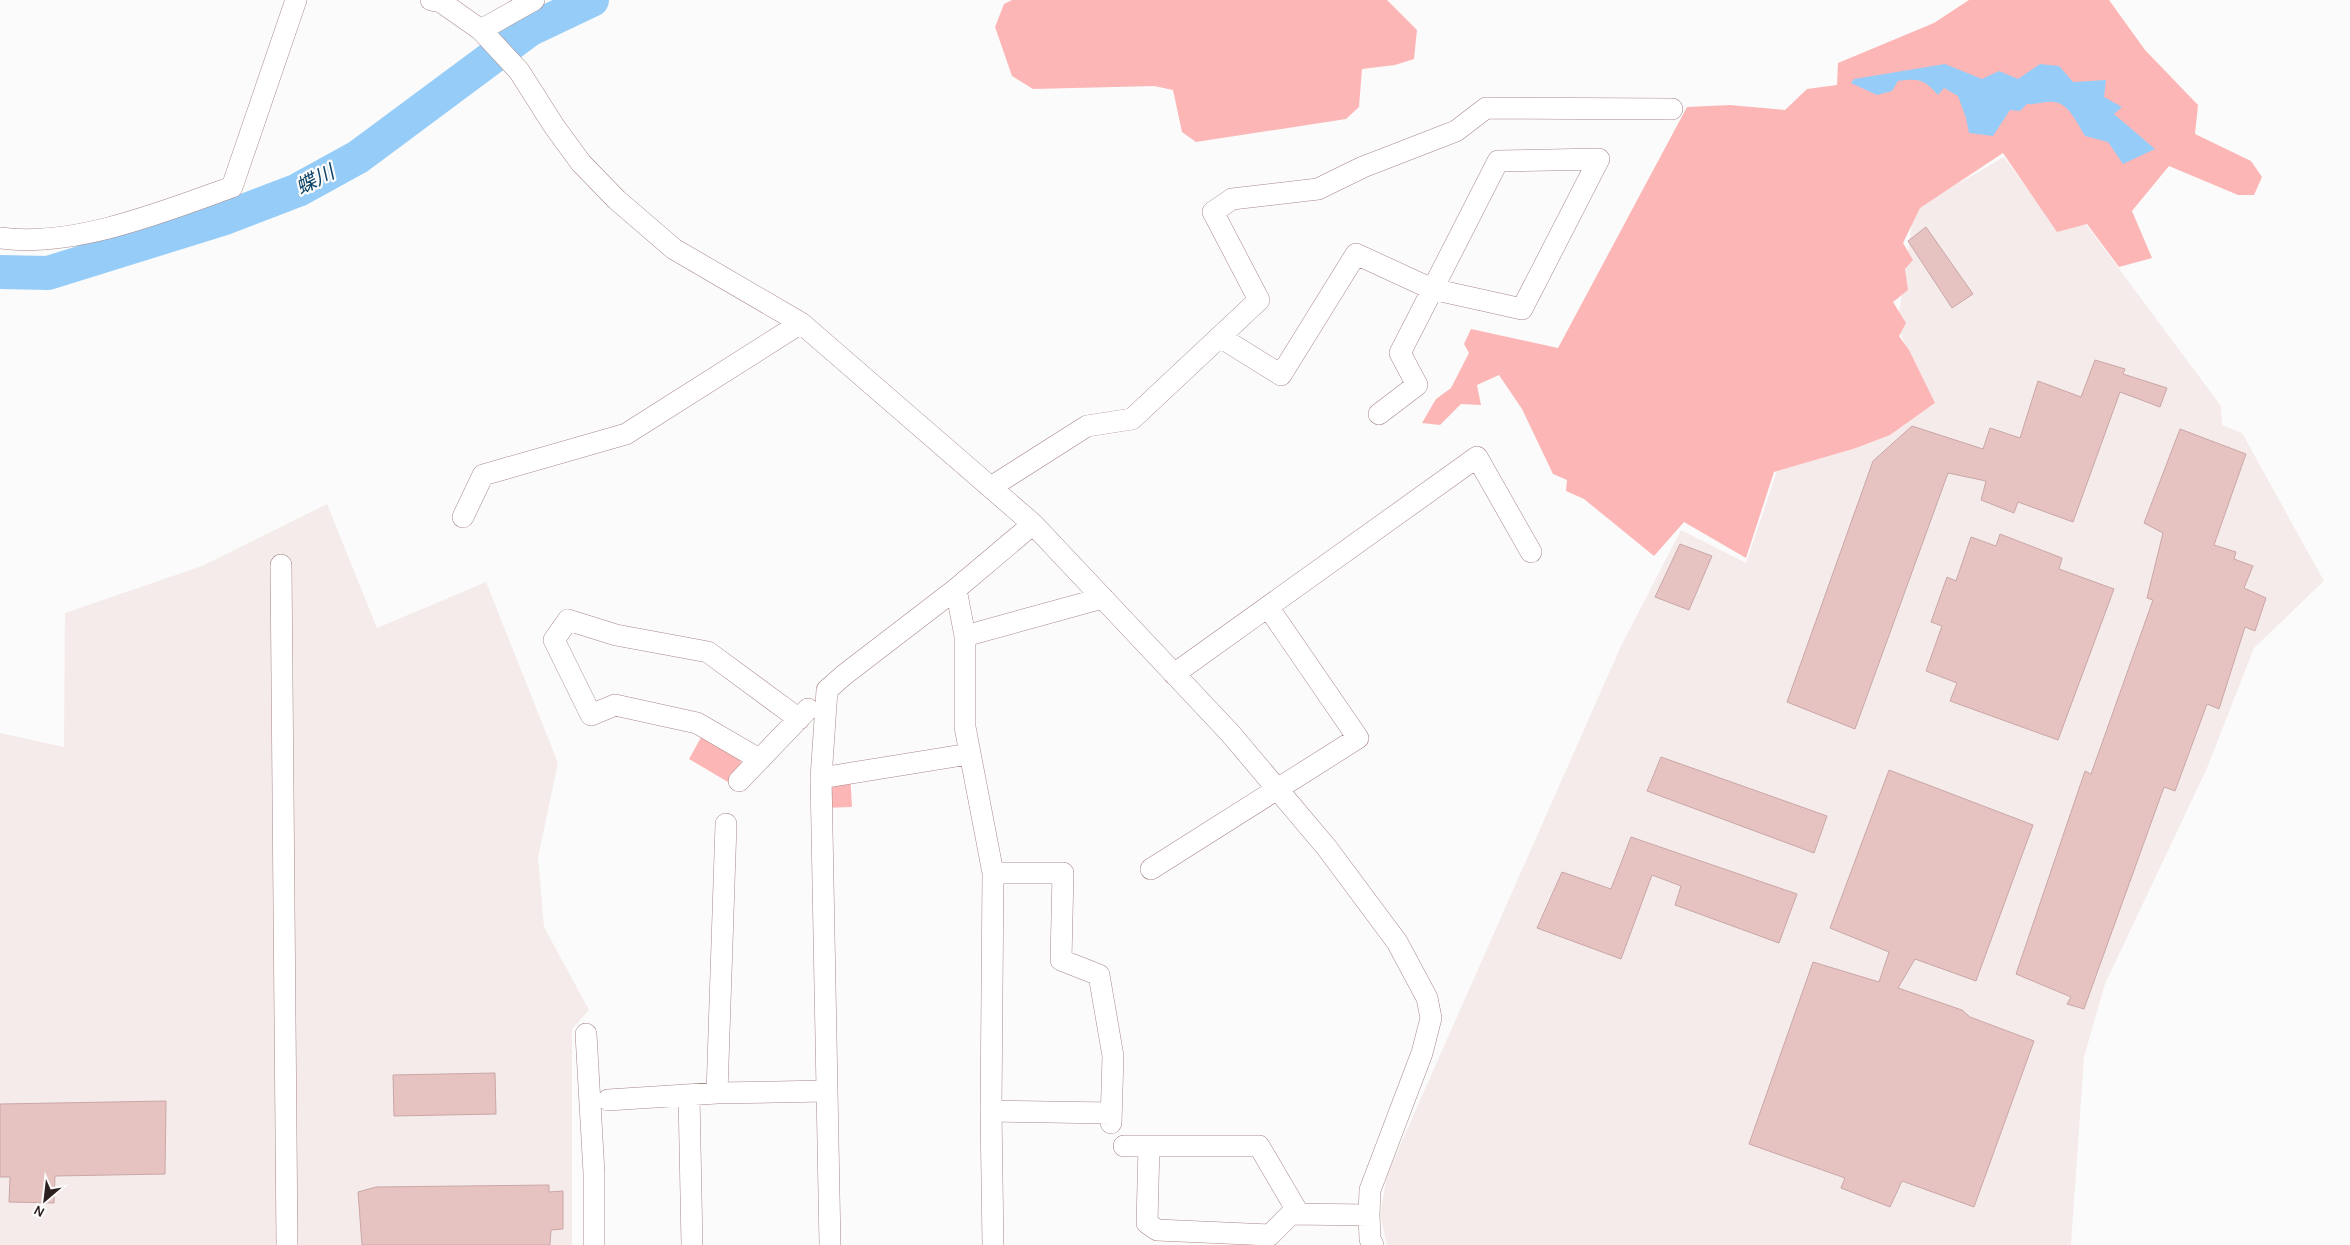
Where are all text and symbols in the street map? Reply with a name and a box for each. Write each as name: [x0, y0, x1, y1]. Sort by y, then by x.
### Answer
water label: 蝶川: [292, 160, 340, 199]
north arrow: [20, 1175, 70, 1225]
text: N: [31, 1201, 48, 1221]

